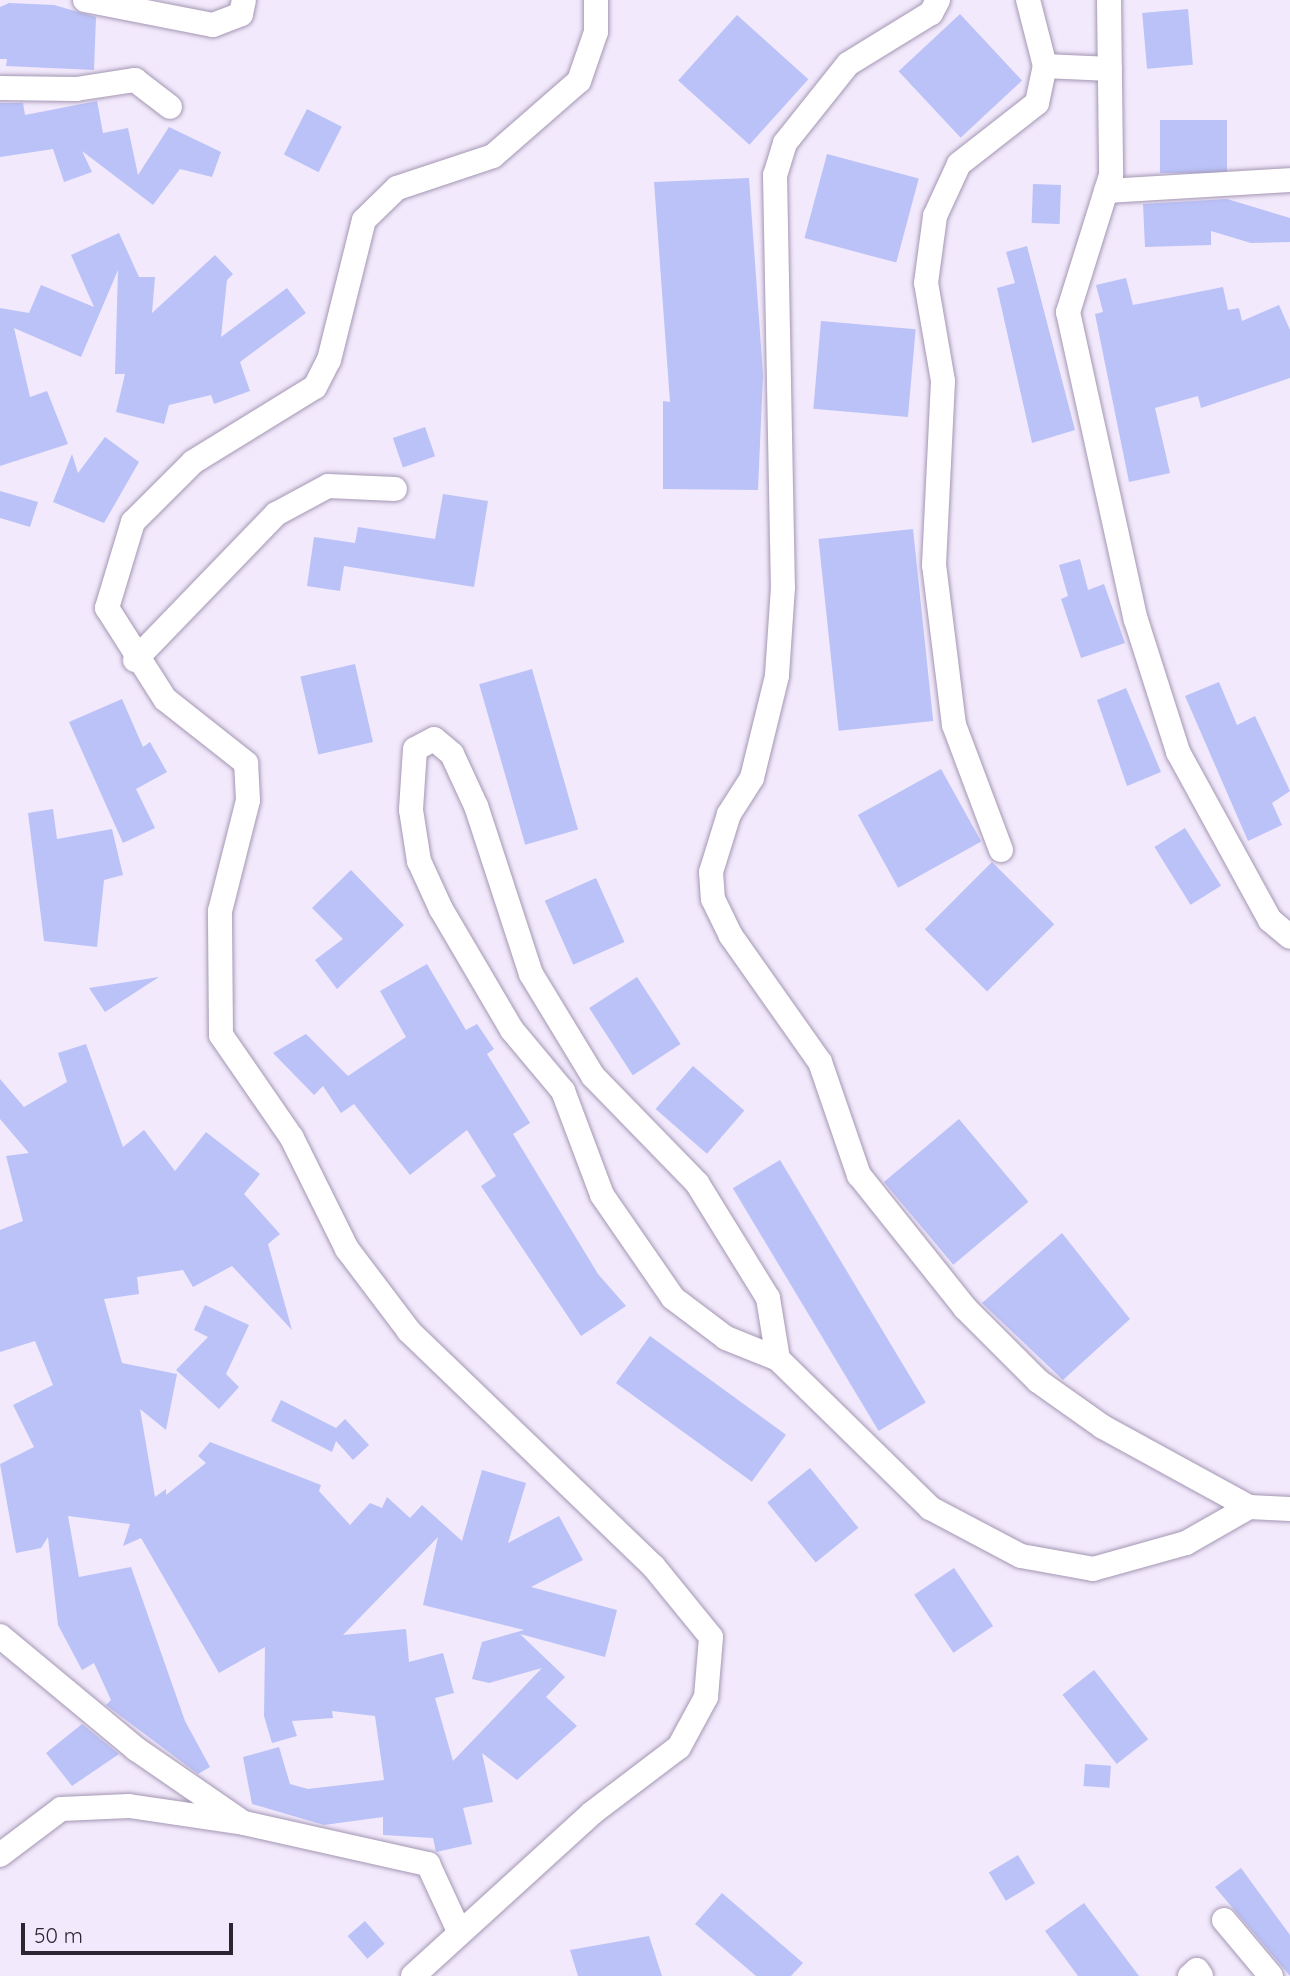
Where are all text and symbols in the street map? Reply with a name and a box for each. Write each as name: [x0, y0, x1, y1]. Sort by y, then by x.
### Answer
scale bar: [24, 1910, 236, 1954]
text: 50 m: [34, 1922, 83, 1948]

